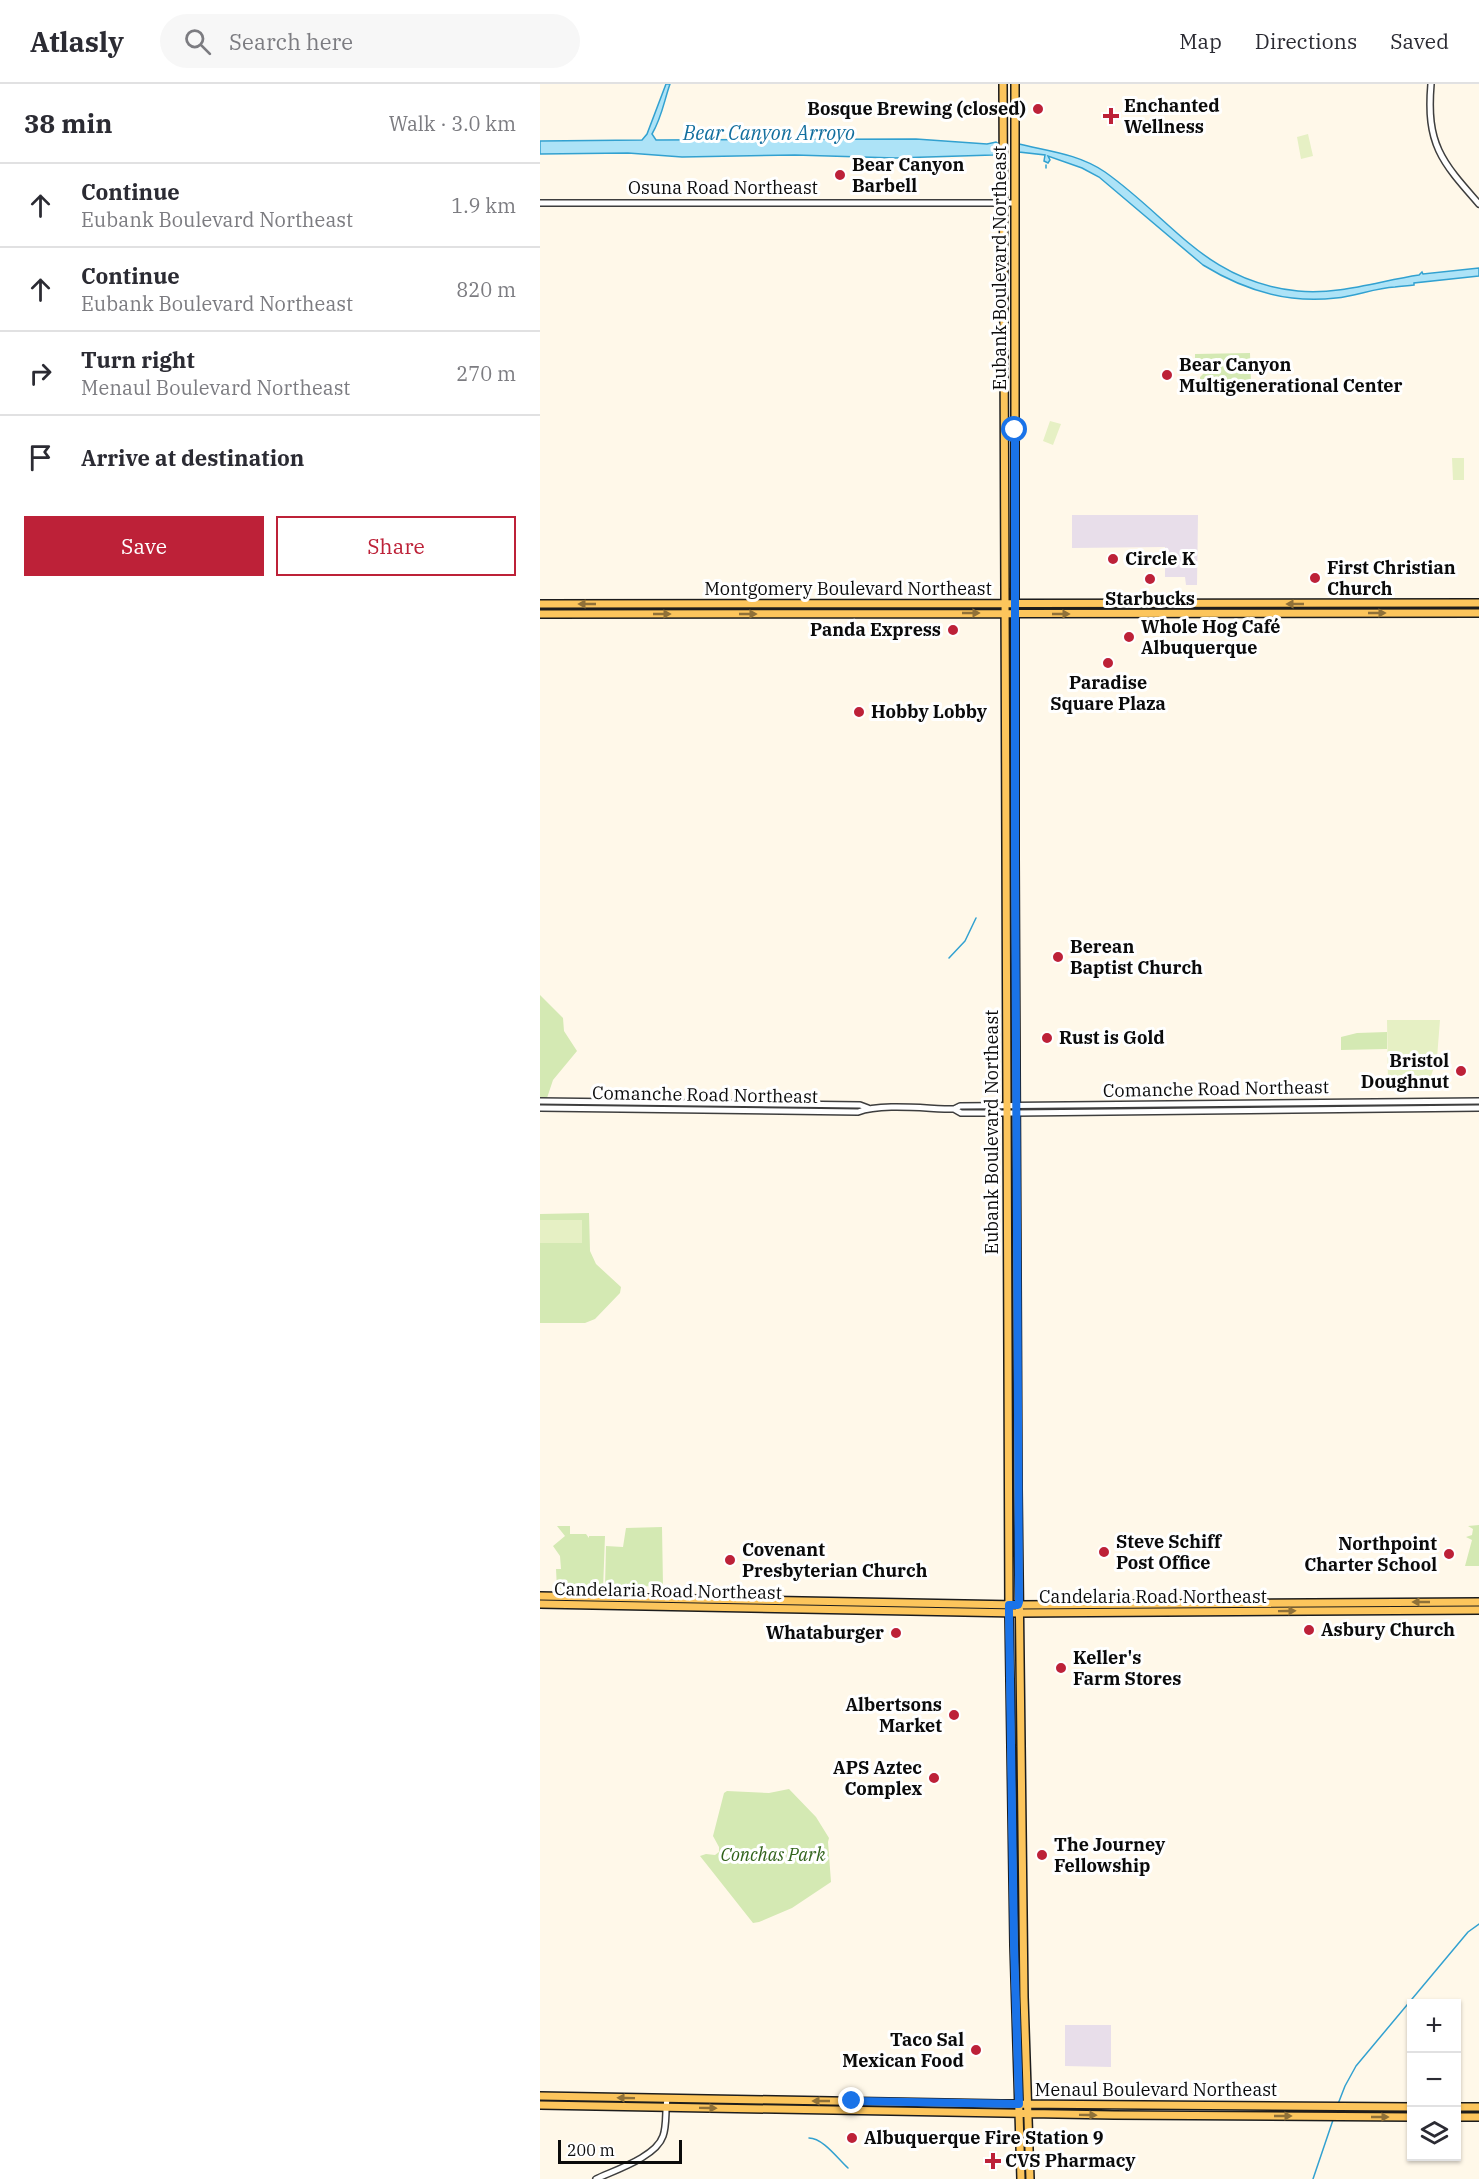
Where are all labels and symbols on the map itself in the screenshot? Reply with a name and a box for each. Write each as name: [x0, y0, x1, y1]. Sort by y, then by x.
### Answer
place label: Enchanted Wellness: [1124, 94, 1220, 138]
place label: Bosque Brewing (closed): [807, 97, 1026, 120]
marker: Bosque Brewing (closed): [1031, 102, 1045, 116]
marker: Enchanted Wellness: [1102, 107, 1120, 125]
water label: Bear Canyon Arroyo: [682, 119, 855, 146]
street label: Eubank Boulevard Northeast: [988, 146, 1011, 390]
place label: Bear Canyon Barbell: [852, 153, 964, 197]
marker: Bear Canyon Barbell: [833, 168, 847, 182]
street label: Osuna Road Northeast: [628, 176, 818, 199]
place label: Bear Canyon Multigenerational Center: [1179, 353, 1403, 397]
marker: Bear Canyon Multigenerational Center: [1160, 368, 1174, 382]
route start: [1001, 416, 1027, 442]
place label: Circle K: [1125, 547, 1196, 570]
marker: Circle K: [1106, 552, 1120, 566]
place label: First Christian Church: [1327, 556, 1456, 600]
marker: First Christian Church: [1308, 571, 1322, 585]
marker: Starbucks: [1143, 572, 1157, 586]
street label: Montgomery Boulevard Northeast: [704, 577, 992, 600]
place label: Starbucks: [1105, 587, 1195, 610]
one-way arrow: [578, 599, 597, 609]
one-way arrow: [1285, 599, 1304, 609]
one-way arrow: [961, 608, 980, 618]
one-way arrow: [1367, 608, 1386, 618]
one-way arrow: [652, 609, 671, 619]
one-way arrow: [739, 609, 758, 619]
one-way arrow: [1052, 609, 1071, 619]
place label: Whole Hog Café Albuquerque: [1141, 615, 1280, 659]
place label: Panda Express: [810, 618, 941, 641]
marker: Panda Express: [946, 623, 960, 637]
marker: Whole Hog Café Albuquerque: [1122, 630, 1136, 644]
marker: Paradise Square Plaza: [1101, 656, 1115, 670]
place label: Paradise Square Plaza: [1050, 671, 1166, 715]
place label: Hobby Lobby: [871, 700, 988, 723]
marker: Hobby Lobby: [852, 705, 866, 719]
place label: Berean Baptist Church: [1070, 935, 1203, 979]
marker: Berean Baptist Church: [1051, 950, 1065, 964]
street label: Eubank Boulevard Northeast: [980, 1010, 1003, 1254]
place label: Rust is Gold: [1059, 1026, 1165, 1049]
marker: Rust is Gold: [1040, 1031, 1054, 1045]
place label: Bristol Doughnut: [1361, 1049, 1449, 1093]
marker: Bristol Doughnut: [1454, 1064, 1468, 1078]
street label: Comanche Road Northeast: [1103, 1075, 1329, 1102]
street label: Comanche Road Northeast: [592, 1081, 818, 1108]
place label: Steve Schiff Post Office: [1116, 1530, 1223, 1574]
place label: Northpoint Charter School: [1304, 1532, 1437, 1576]
place label: Covenant Presbyterian Church: [742, 1538, 928, 1582]
marker: Steve Schiff Post Office: [1097, 1545, 1111, 1559]
marker: Northpoint Charter School: [1442, 1547, 1456, 1561]
marker: Covenant Presbyterian Church: [723, 1553, 737, 1567]
street label: Candelaria Road Northeast: [554, 1577, 782, 1604]
street label: Candelaria Road Northeast: [1039, 1585, 1267, 1608]
one-way arrow: [1411, 1597, 1430, 1607]
one-way arrow: [1278, 1606, 1297, 1616]
place label: Asbury Church: [1321, 1618, 1455, 1641]
place label: Whataburger: [766, 1621, 884, 1644]
marker: Asbury Church: [1302, 1623, 1316, 1637]
marker: Whataburger: [889, 1626, 903, 1640]
place label: Keller's Farm Stores: [1073, 1646, 1181, 1690]
marker: Keller's Farm Stores: [1054, 1661, 1068, 1675]
place label: Albertsons Market: [845, 1693, 942, 1737]
marker: Albertsons Market: [947, 1708, 961, 1722]
place label: APS Aztec Complex: [833, 1756, 922, 1800]
marker: APS Aztec Complex: [927, 1771, 941, 1785]
place label: The Journey Fellowship: [1054, 1833, 1166, 1877]
park label: Conchas Park: [720, 1843, 826, 1866]
marker: The Journey Fellowship: [1035, 1848, 1049, 1862]
place label: Taco Sal Mexican Food: [842, 2028, 964, 2072]
marker: Taco Sal Mexican Food: [969, 2043, 983, 2057]
street label: Menaul Boulevard Northeast: [1035, 2078, 1277, 2101]
route end: [838, 2087, 864, 2113]
one-way arrow: [617, 2093, 636, 2103]
one-way arrow: [812, 2096, 831, 2106]
one-way arrow: [699, 2103, 718, 2112]
one-way arrow: [1078, 2110, 1097, 2120]
one-way arrow: [1273, 2111, 1292, 2121]
one-way arrow: [1370, 2112, 1389, 2122]
place label: Albuquerque Fire Station 9: [864, 2126, 1104, 2149]
marker: Albuquerque Fire Station 9: [845, 2131, 859, 2145]
scale bar: [558, 2137, 682, 2164]
place label: CVS Pharmacy: [1005, 2149, 1136, 2172]
marker: CVS Pharmacy: [986, 2154, 1000, 2168]

